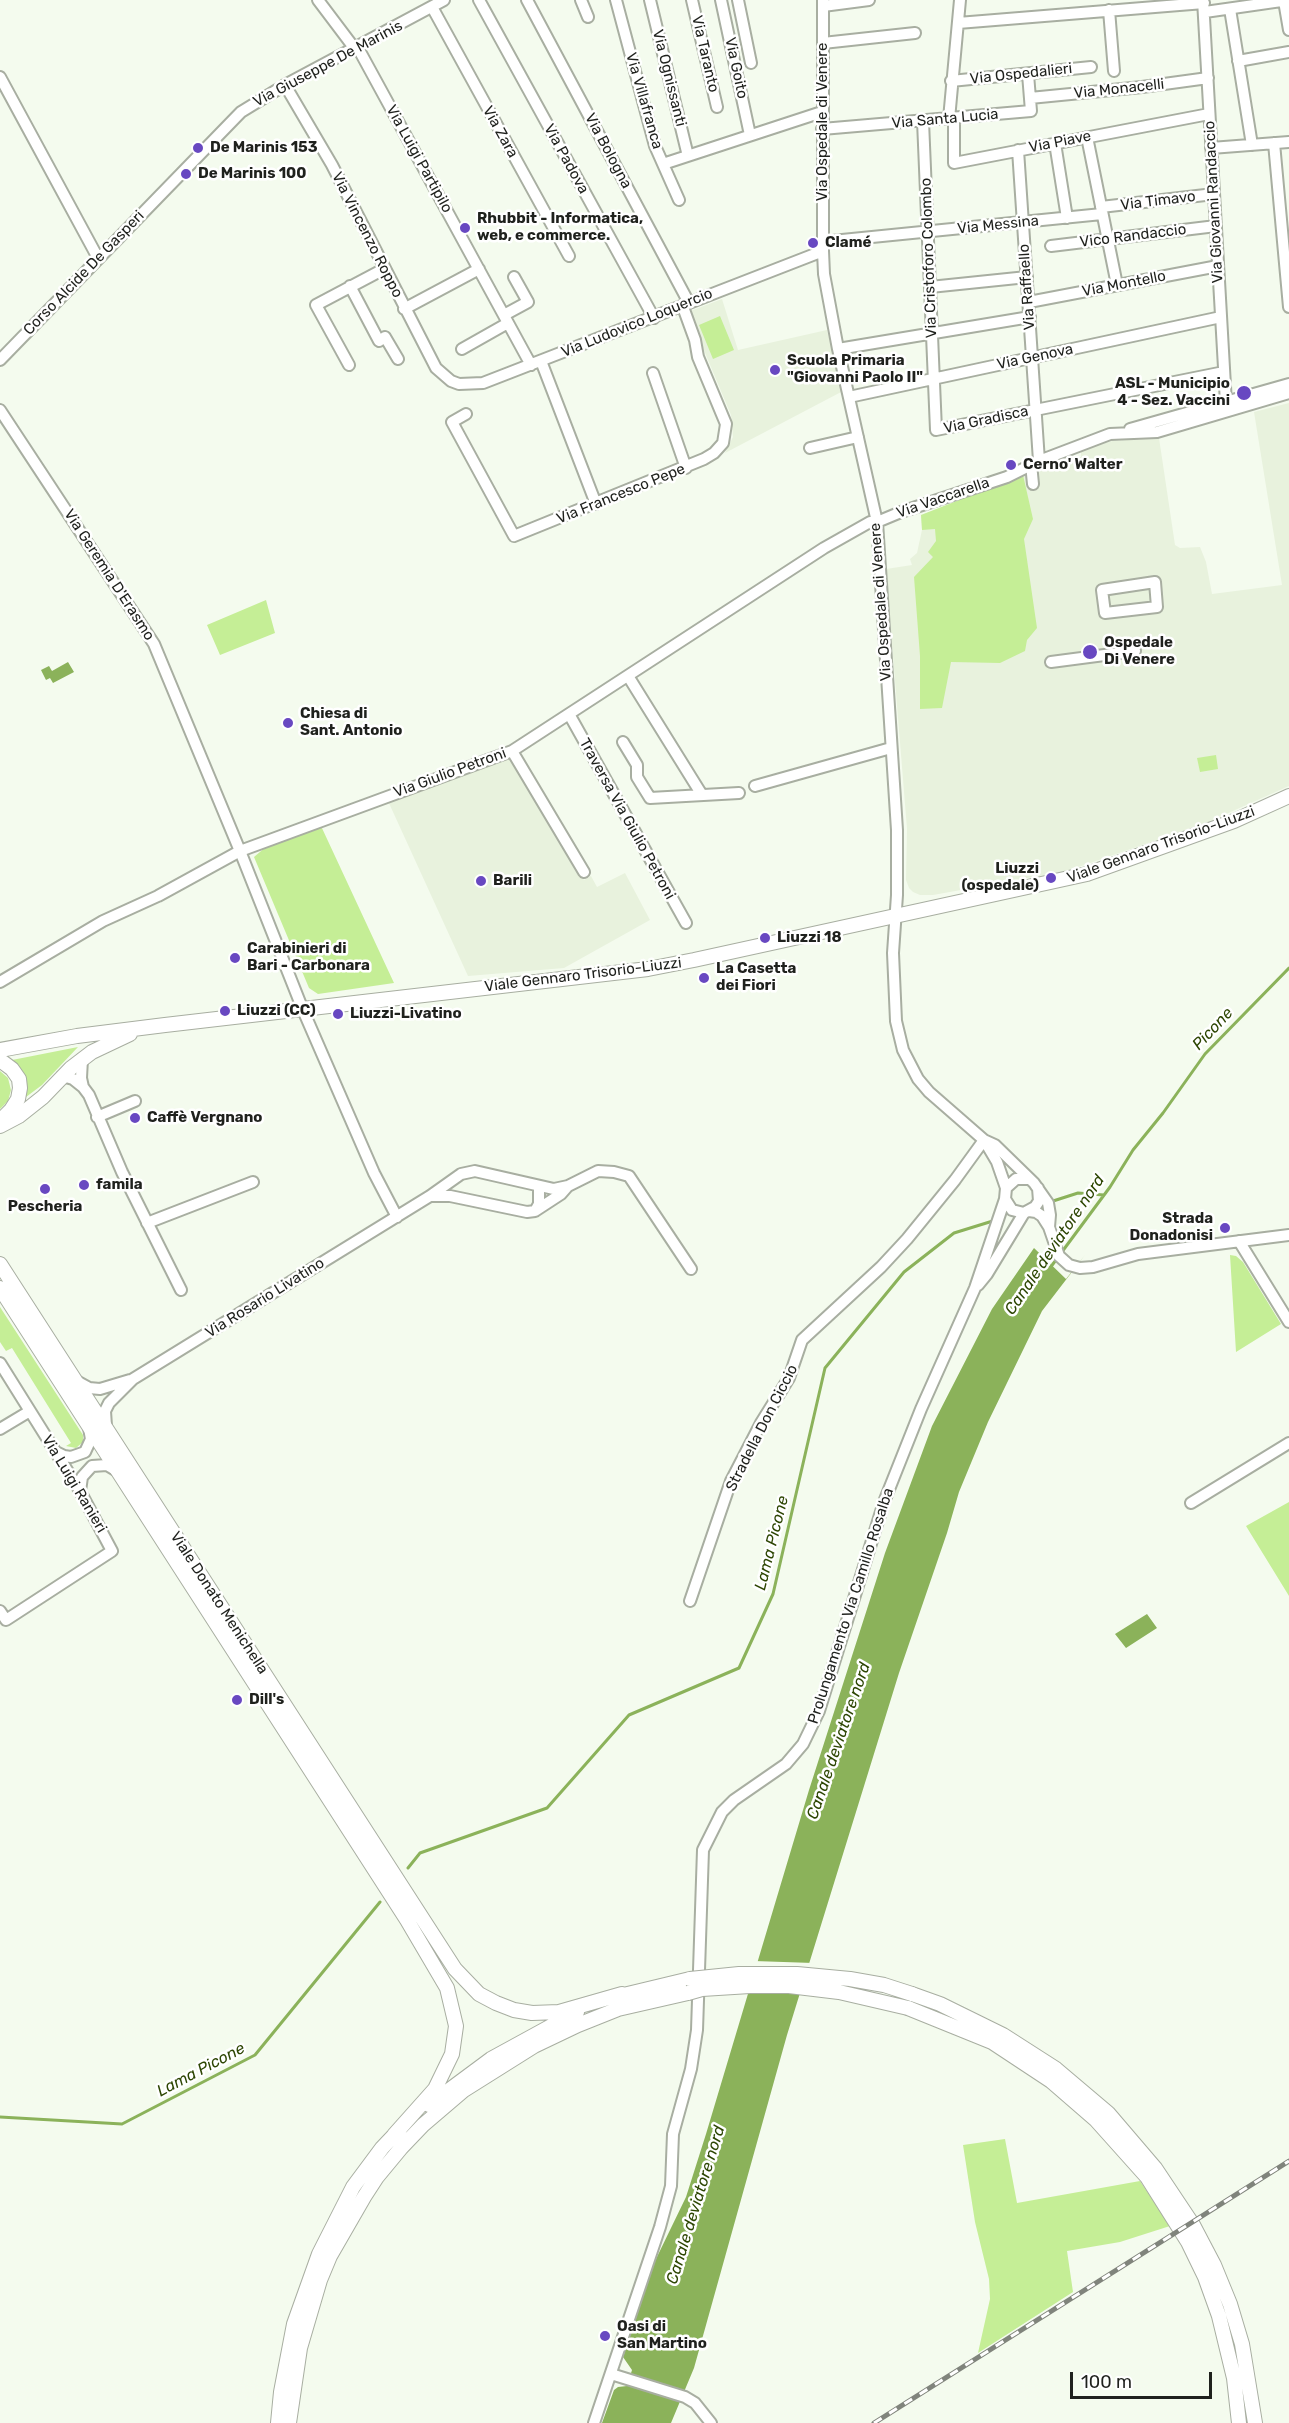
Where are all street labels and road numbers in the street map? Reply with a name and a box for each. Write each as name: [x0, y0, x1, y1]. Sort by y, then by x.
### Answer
street label: Via Taranto: [687, 14, 723, 94]
street label: Via Giuseppe De Marinis: [250, 17, 406, 111]
street label: Via Ognissanti: [648, 28, 690, 128]
street label: Via Goito: [721, 36, 751, 100]
street label: Via Ospedale di Venere: [814, 43, 832, 201]
street label: Via Villafranca: [622, 51, 666, 151]
street label: Via Ospedalieri: [969, 60, 1073, 88]
street label: Via Monacelli: [1073, 75, 1165, 103]
street label: Via Luigi Partipilo: [382, 102, 456, 216]
street label: Via Zara: [478, 103, 522, 161]
street label: Via Santa Lucia: [891, 105, 999, 133]
street label: Via Bologna: [581, 110, 635, 192]
street label: Via Giovanni Randaccio: [1201, 120, 1227, 284]
street label: Via Padova: [540, 121, 592, 197]
street label: Via Piave: [1027, 127, 1093, 157]
street label: Via Vincenzo Roppo: [328, 169, 406, 301]
street label: Via Cristoforo Colombo: [917, 177, 941, 339]
street label: Via Timavo: [1119, 187, 1197, 215]
street label: Corso Alcide De Gasperi: [20, 207, 148, 339]
street label: Via Messina: [956, 212, 1040, 238]
street label: Vico Randaccio: [1079, 221, 1187, 251]
street label: Via Raffaello: [1015, 243, 1039, 331]
street label: Via Montello: [1081, 267, 1167, 301]
street label: Via Ludovico Loquercio: [559, 284, 715, 362]
street label: Via Genova: [995, 340, 1075, 374]
street label: Via Gradisca: [942, 402, 1030, 438]
street label: Via Francesco Pepe: [554, 460, 688, 528]
street label: Via Vaccarella: [894, 474, 992, 522]
street label: Via Geremia D'Erasmo: [60, 506, 158, 644]
street label: Via Ospedale di Venere: [866, 522, 896, 682]
street label: Traversa Via Giulio Petroni: [575, 735, 679, 903]
street label: Via Giulio Petroni: [391, 744, 509, 802]
street label: Viale Gennaro Trisorio-Liuzzi: [1065, 803, 1257, 887]
street label: Viale Gennaro Trisorio-Liuzzi: [483, 954, 683, 996]
street label: Via Rosario Livatino: [202, 1254, 328, 1342]
street label: Stradella Don Ciccio: [722, 1362, 802, 1494]
street label: Via Luigi Ranieri: [38, 1432, 110, 1536]
street label: Prolungamento Via Camillo Rosalba: [804, 1486, 898, 1726]
street label: Viale Donato Menichella: [166, 1528, 272, 1678]

